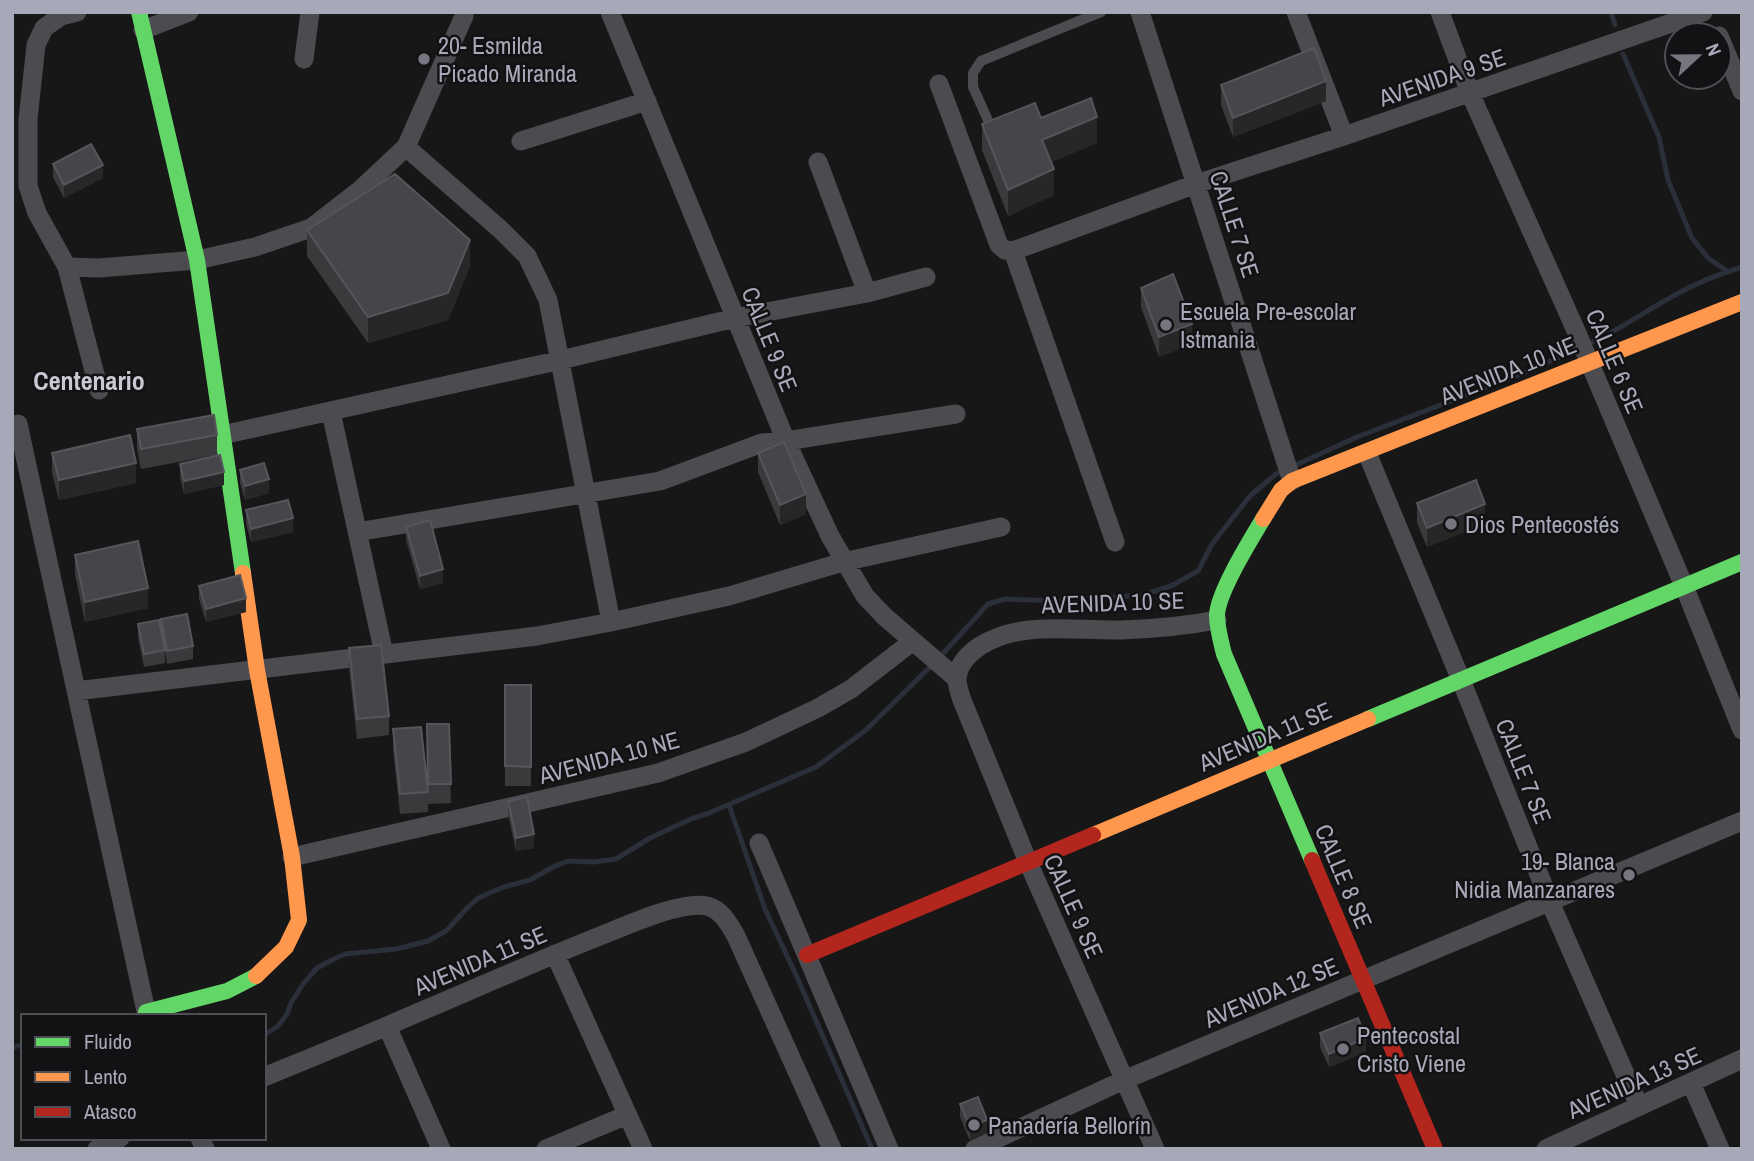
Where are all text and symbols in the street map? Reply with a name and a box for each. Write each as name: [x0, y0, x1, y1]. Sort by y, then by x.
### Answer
north arrow: [1663, 21, 1733, 91]
place label: 20- Esmilda Picado Miranda: [438, 29, 577, 89]
street label: AVENIDA 9 SE: [1373, 40, 1510, 114]
text: N: [1700, 40, 1728, 60]
marker: 20- Esmilda Picado Miranda: [416, 51, 432, 67]
street label: CALLE 7 SE: [1203, 167, 1267, 281]
street label: CALLE 9 SE: [734, 282, 806, 396]
place label: Escuela Pre-escolar Istmania: [1180, 295, 1357, 355]
street label: CALLE 6 SE: [1579, 304, 1651, 418]
marker: Escuela Pre-escolar Istmania: [1158, 317, 1174, 333]
street label: AVENIDA 10 NE: [1434, 328, 1581, 412]
district label: Centenario: [33, 363, 145, 398]
place label: Dios Pentecostés: [1465, 508, 1619, 540]
marker: Dios Pentecostés: [1443, 516, 1459, 532]
street label: AVENIDA 10 SE: [1040, 584, 1185, 621]
street label: AVENIDA 11 SE: [1193, 694, 1336, 779]
street label: CALLE 7 SE: [1488, 714, 1560, 828]
street label: AVENIDA 10 NE: [534, 723, 683, 791]
street label: CALLE 8 SE: [1308, 819, 1380, 933]
place label: 19- Blanca Nidia Manzanares: [1454, 845, 1615, 905]
street label: CALLE 9 SE: [1037, 849, 1111, 963]
marker: 19- Blanca Nidia Manzanares: [1621, 867, 1637, 883]
street label: AVENIDA 11 SE: [408, 918, 551, 1003]
street label: AVENIDA 12 SE: [1198, 949, 1343, 1035]
legend: [21, 1014, 266, 1140]
place label: Pentecostal Cristo Viene: [1357, 1019, 1466, 1079]
text: Fluido: [84, 1027, 132, 1056]
street label: AVENIDA 13 SE: [1561, 1038, 1706, 1126]
marker: Pentecostal Cristo Viene: [1335, 1041, 1351, 1057]
text: Lento: [84, 1062, 127, 1091]
text: Atasco: [83, 1097, 137, 1126]
place label: Panadería Bellorín: [988, 1109, 1151, 1141]
marker: Panadería Bellorín: [966, 1117, 982, 1133]

